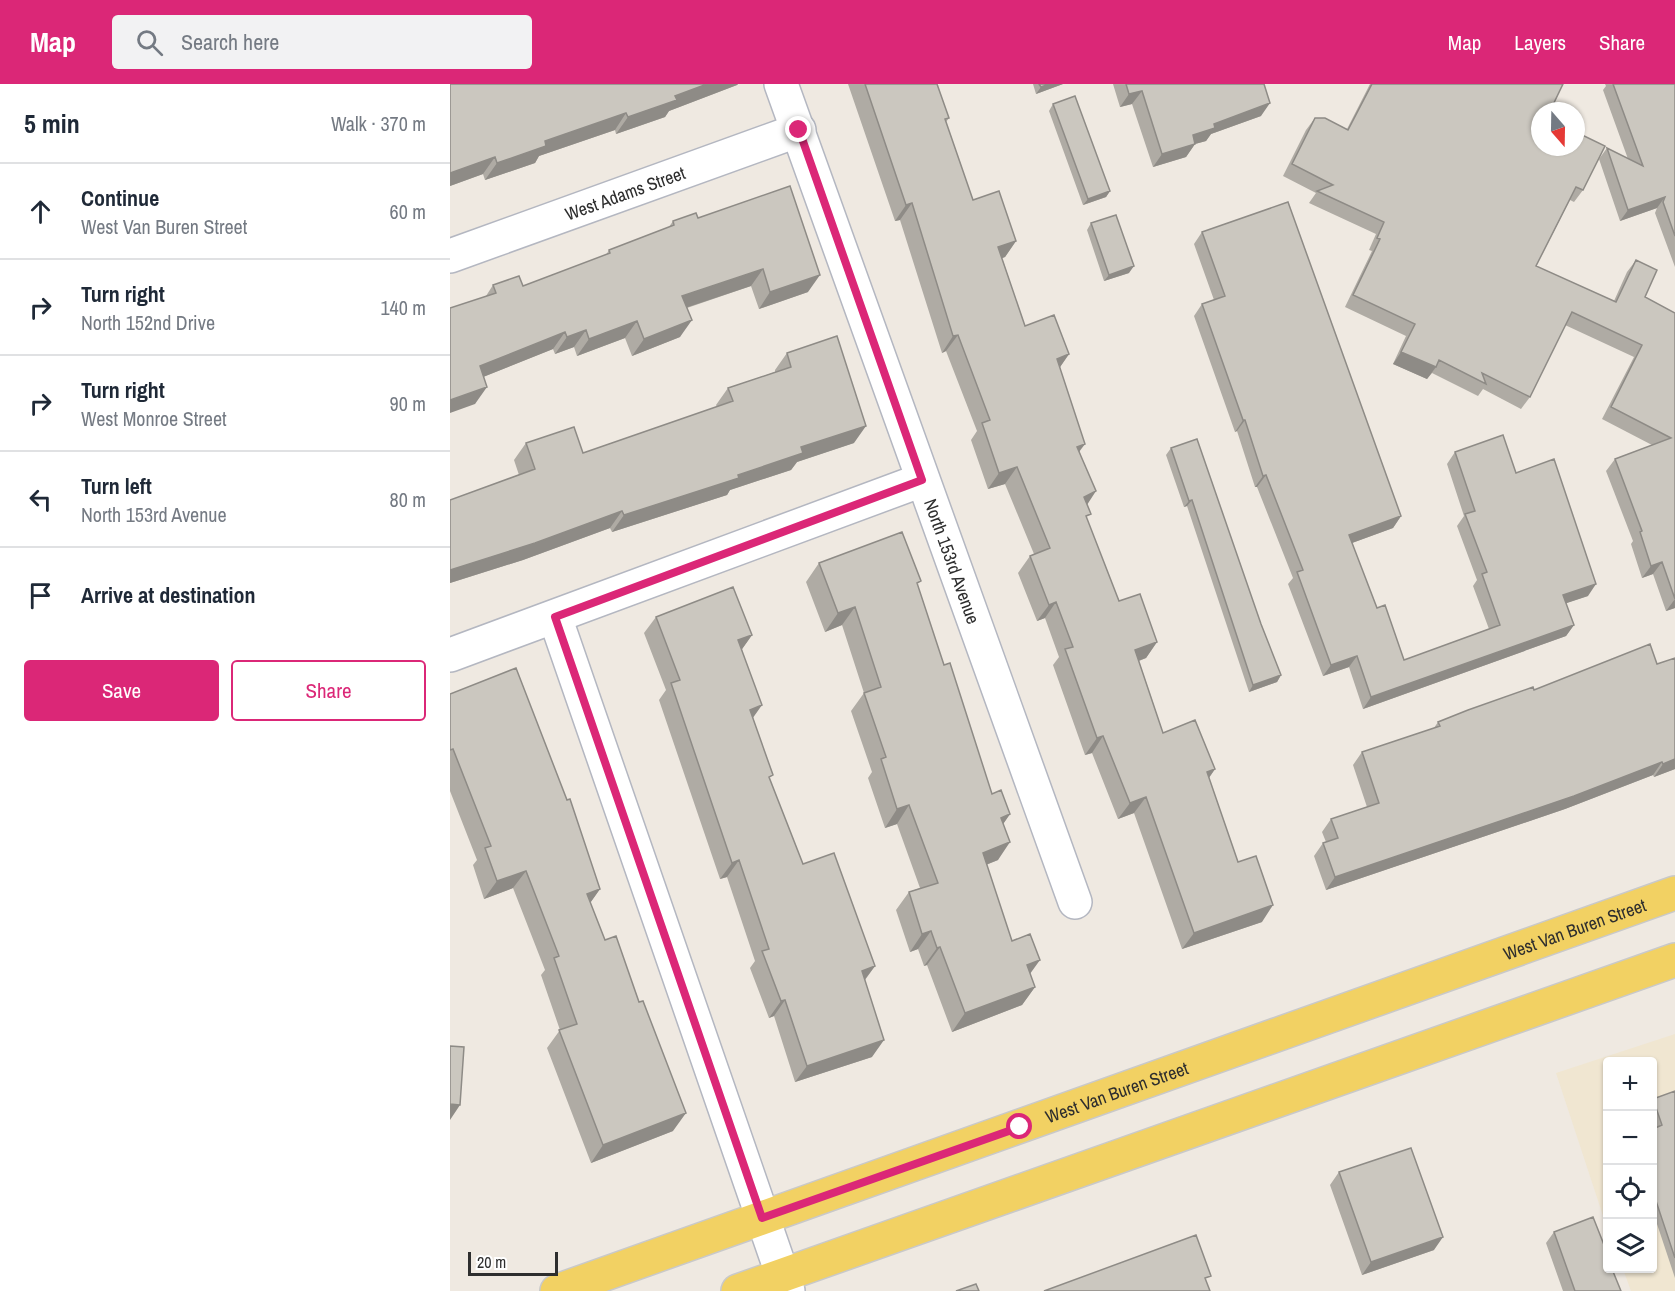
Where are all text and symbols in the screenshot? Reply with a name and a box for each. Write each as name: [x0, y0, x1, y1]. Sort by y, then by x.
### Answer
search box: [112, 15, 532, 69]
text: Map: [30, 23, 76, 61]
icon: search: [133, 26, 166, 59]
text: Search here: [181, 27, 279, 57]
text: Map: [1448, 28, 1481, 57]
text: Layers: [1514, 28, 1566, 57]
text: Share: [1599, 28, 1645, 57]
north arrow: [1531, 102, 1585, 156]
text: 5 min: [24, 106, 80, 141]
text: Walk · 370 m: [331, 110, 426, 137]
route end: [785, 116, 811, 142]
street label: West Adams Street: [561, 160, 689, 226]
text: Continue: [81, 183, 159, 213]
icon: ahead: [24, 195, 57, 228]
text: 60 m: [390, 198, 426, 225]
text: West Van Buren Street: [81, 213, 247, 240]
text: Turn right: [81, 279, 165, 309]
icon: right: [24, 291, 57, 324]
text: 140 m: [380, 294, 426, 321]
text: North 152nd Drive: [81, 309, 215, 336]
text: Turn right: [81, 375, 165, 405]
icon: right: [24, 387, 57, 420]
text: 90 m: [390, 390, 426, 417]
text: West Monroe Street: [81, 405, 227, 432]
text: Turn left: [81, 471, 152, 501]
icon: left: [24, 483, 57, 516]
text: 80 m: [390, 486, 426, 513]
street label: North 153rd Avenue: [919, 495, 986, 627]
text: North 153rd Avenue: [81, 501, 227, 528]
icon: arrive: [24, 579, 57, 612]
text: Arrive at destination: [81, 580, 255, 610]
button: Save: [24, 660, 219, 721]
button: Share: [231, 660, 426, 721]
street label: West Van Buren Street: [1500, 892, 1649, 966]
street label: West Van Buren Street: [1042, 1055, 1191, 1129]
map controls: [1603, 1057, 1657, 1273]
button: +: [1603, 1057, 1657, 1111]
button: −: [1603, 1111, 1657, 1165]
route start: [1006, 1113, 1032, 1139]
button: locate: [1603, 1165, 1657, 1219]
button: layers: [1603, 1219, 1657, 1273]
scale bar: [468, 1249, 558, 1276]
text: 20 m: [477, 1251, 506, 1273]

